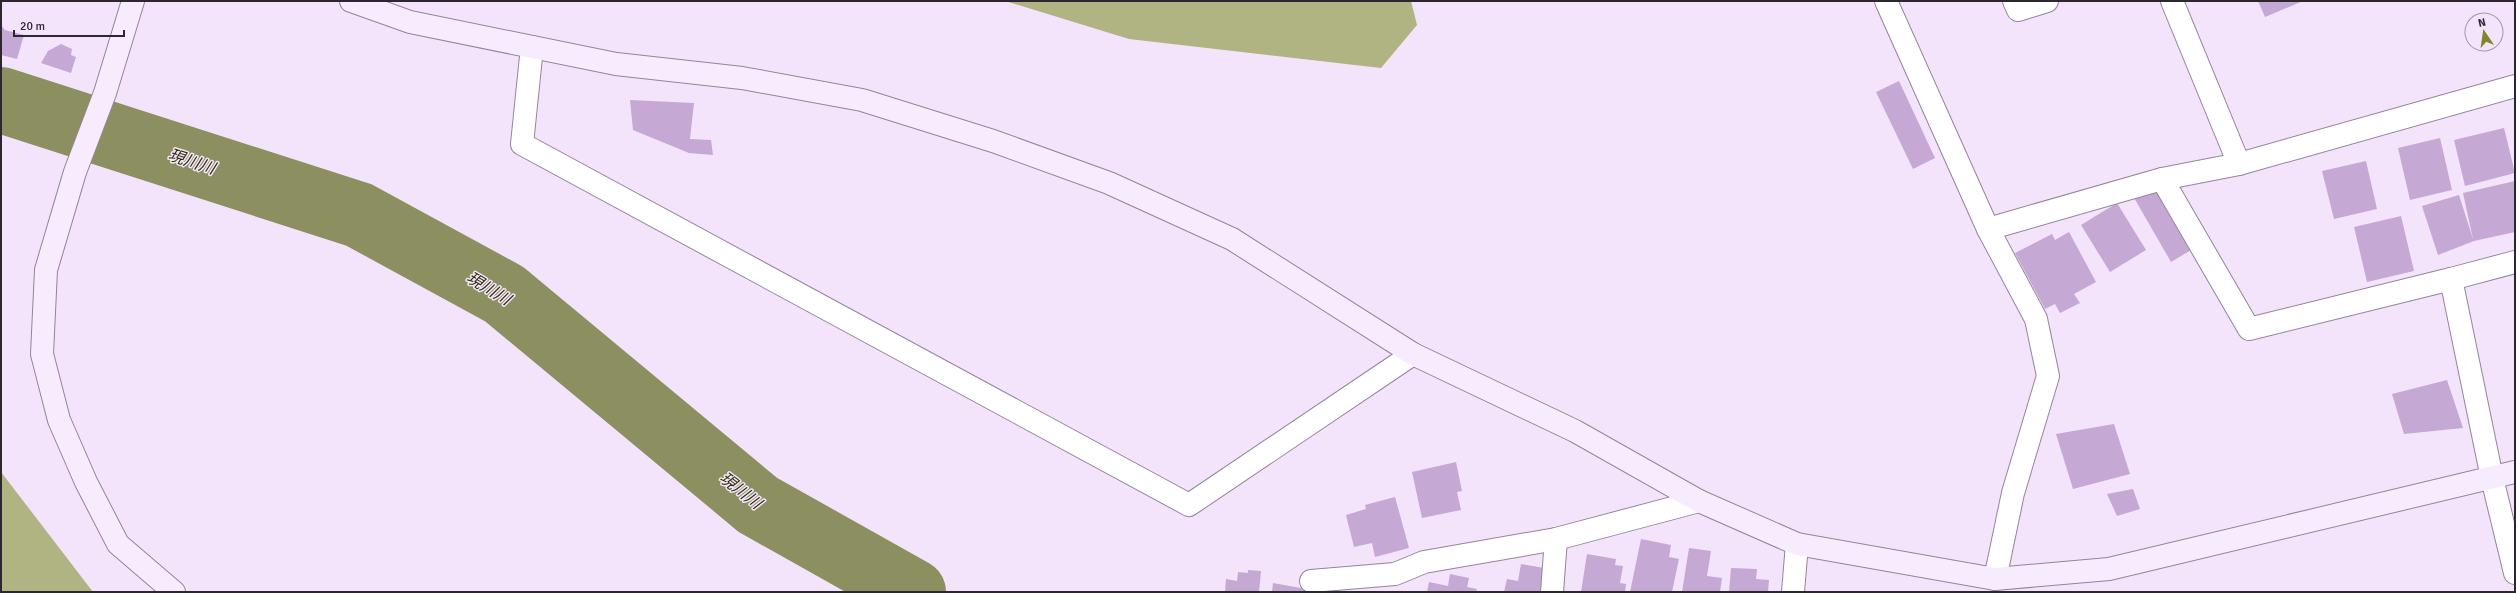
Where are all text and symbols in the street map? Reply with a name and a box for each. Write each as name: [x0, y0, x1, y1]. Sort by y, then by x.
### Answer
scale bar: [14, 12, 124, 38]
north arrow: [2464, 12, 2504, 52]
text: N: [2477, 16, 2487, 30]
text: 20 m: [20, 19, 45, 34]
water label: 現川川: [166, 145, 220, 179]
water label: 現川川: [463, 268, 516, 311]
water label: 現川川: [715, 468, 767, 515]

